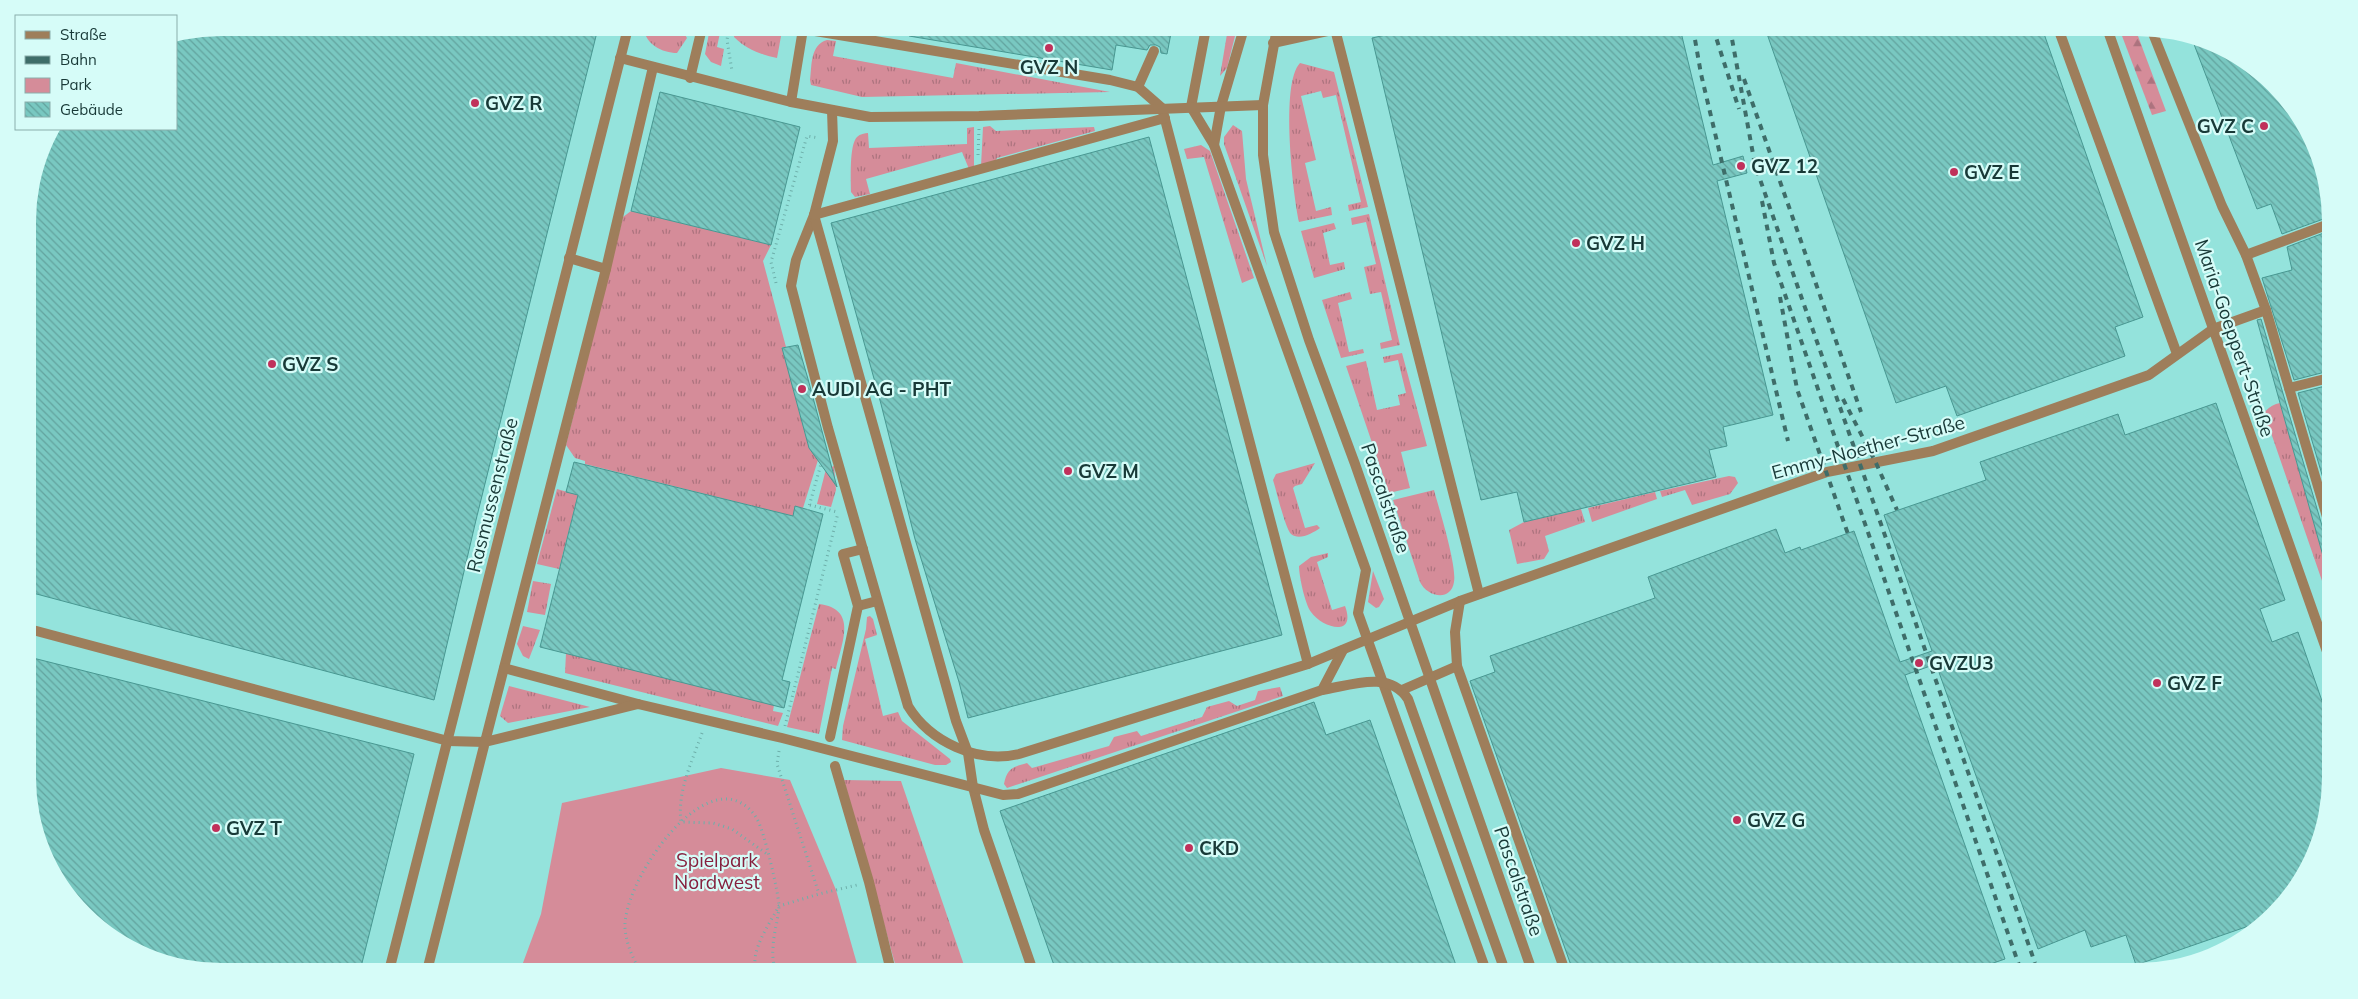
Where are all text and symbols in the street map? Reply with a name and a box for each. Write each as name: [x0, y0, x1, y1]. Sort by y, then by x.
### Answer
legend: [15, 15, 178, 130]
text: Straße: [60, 25, 107, 44]
marker: GVZ N: [1043, 42, 1055, 54]
text: Bahn: [60, 50, 97, 69]
place label: GVZ N: [1020, 55, 1078, 79]
text: Park: [60, 75, 92, 94]
place label: GVZ R: [485, 91, 543, 115]
marker: GVZ R: [469, 97, 481, 109]
text: Gebäude: [60, 100, 123, 119]
place label: GVZ C: [2197, 114, 2254, 138]
marker: GVZ C: [2258, 120, 2270, 132]
place label: GVZ 12: [1751, 154, 1818, 178]
marker: GVZ 12: [1735, 160, 1747, 172]
place label: GVZ E: [1964, 160, 2020, 184]
marker: GVZ E: [1948, 166, 1960, 178]
place label: GVZ H: [1586, 231, 1645, 255]
street label: Maria-Goeppert-Straße: [2190, 236, 2280, 440]
marker: GVZ H: [1570, 237, 1582, 249]
place label: GVZ S: [282, 352, 339, 376]
marker: GVZ S: [266, 358, 278, 370]
place label: AUDI AG - PHT: [812, 377, 951, 401]
marker: AUDI AG - PHT: [796, 383, 808, 395]
street label: Emmy-Noether-Straße: [1769, 410, 1967, 484]
street label: Rasmussenstraße: [461, 415, 523, 575]
street label: Pascalstraße: [1356, 440, 1416, 556]
place label: GVZ M: [1078, 459, 1139, 483]
marker: GVZ M: [1062, 465, 1074, 477]
place label: GVZU3: [1929, 651, 1994, 675]
marker: GVZU3: [1913, 657, 1925, 669]
place label: GVZ F: [2167, 671, 2222, 695]
marker: GVZ F: [2151, 677, 2163, 689]
place label: GVZ G: [1747, 808, 1805, 832]
marker: GVZ G: [1731, 814, 1743, 826]
place label: GVZ T: [226, 816, 282, 840]
marker: GVZ T: [210, 822, 222, 834]
street label: Pascalstraße: [1489, 823, 1549, 939]
place label: CKD: [1199, 836, 1239, 860]
marker: CKD: [1183, 842, 1195, 854]
park label: Spielpark Nordwest: [674, 848, 760, 894]

